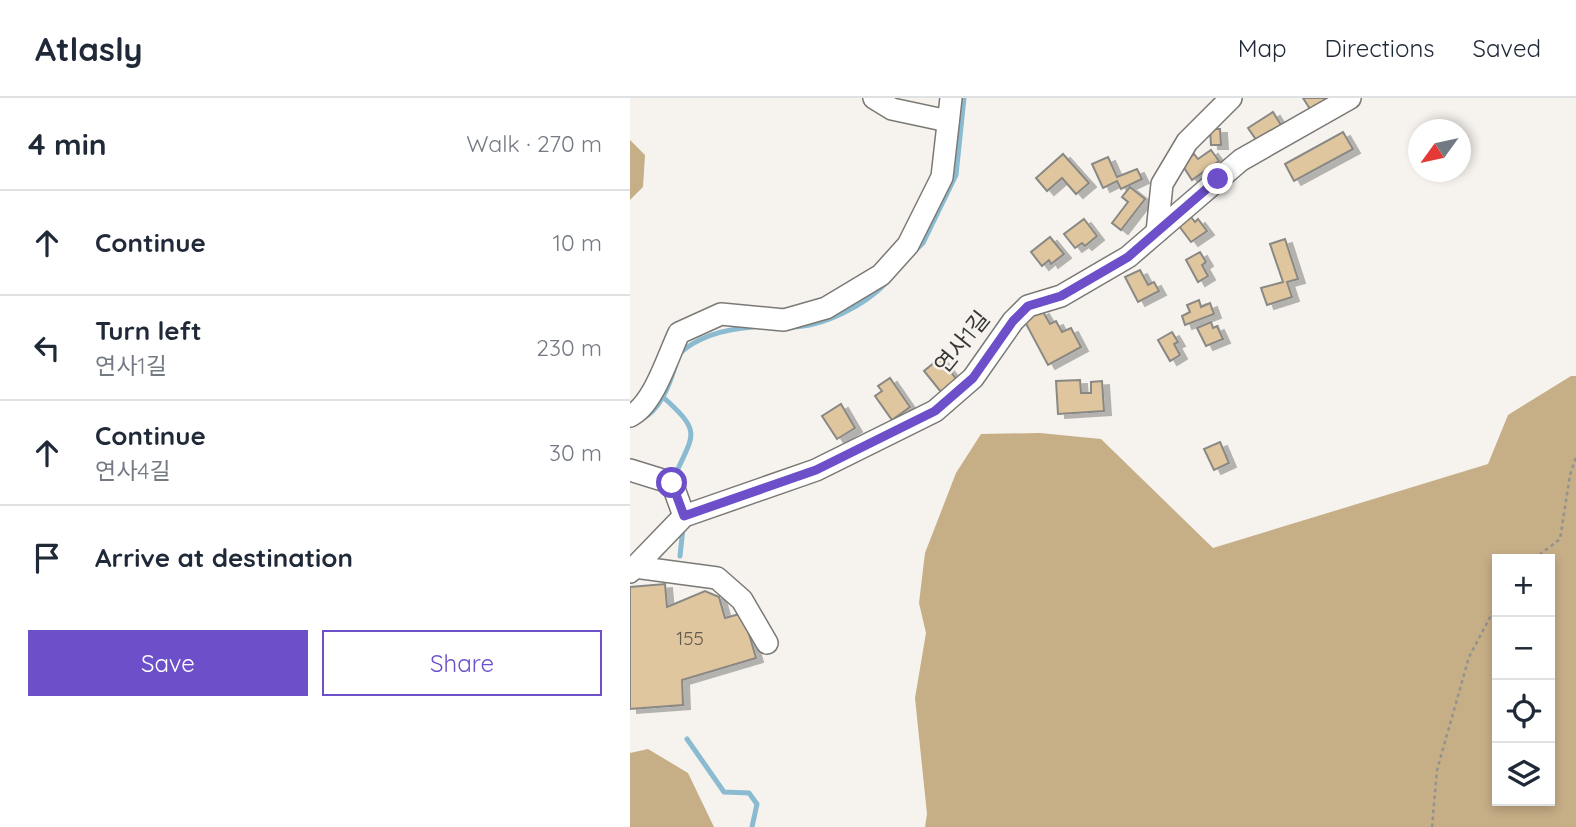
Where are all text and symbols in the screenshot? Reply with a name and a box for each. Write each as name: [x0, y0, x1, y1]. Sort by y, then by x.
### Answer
text: Atlasly: [35, 28, 143, 69]
text: Map: [1238, 33, 1287, 63]
text: Directions: [1325, 33, 1435, 63]
text: Saved: [1473, 33, 1541, 63]
north arrow: [1408, 119, 1471, 182]
text: 4 min: [28, 125, 107, 163]
text: Walk · 270 m: [466, 129, 602, 158]
route end: [1202, 163, 1233, 194]
icon: ahead: [28, 224, 66, 262]
text: Continue: [95, 226, 206, 259]
text: 10 m: [553, 228, 602, 257]
street label: 연사1길: [928, 305, 996, 379]
text: Turn left: [95, 314, 202, 347]
icon: left: [28, 329, 66, 367]
text: 230 m: [536, 333, 602, 362]
text: 연사1길: [95, 351, 167, 380]
text: Continue: [95, 419, 206, 452]
icon: ahead: [28, 434, 66, 472]
text: 30 m: [549, 438, 602, 467]
text: 연사4길: [95, 456, 171, 485]
route start: [656, 467, 687, 498]
icon: arrive: [28, 539, 66, 577]
text: Arrive at destination: [95, 541, 353, 574]
map controls: [1492, 554, 1555, 806]
button: +: [1492, 554, 1555, 617]
button: −: [1492, 617, 1555, 680]
house number: 155: [676, 626, 704, 650]
button: Save: [28, 630, 308, 696]
button: Share: [322, 630, 602, 696]
button: locate: [1492, 680, 1555, 743]
button: layers: [1492, 743, 1555, 806]

